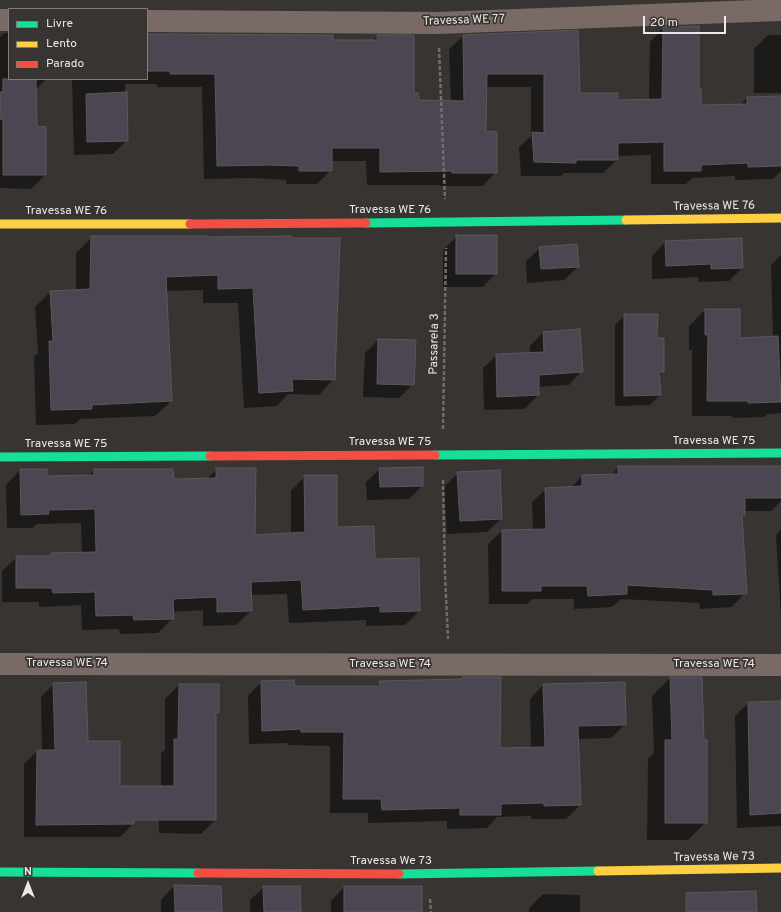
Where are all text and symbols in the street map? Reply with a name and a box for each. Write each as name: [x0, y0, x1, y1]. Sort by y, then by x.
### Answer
legend: [8, 8, 148, 80]
scale bar: [645, 8, 728, 34]
street label: Travessa WE 77: [423, 12, 505, 30]
text: 20 m: [650, 15, 678, 31]
text: Livre: [46, 16, 73, 32]
text: Lento: [46, 36, 77, 52]
text: Parado: [46, 56, 84, 72]
street label: Travessa WE 76: [673, 199, 755, 215]
street label: Travessa WE 76: [349, 204, 431, 218]
street label: Travessa WE 76: [25, 205, 107, 219]
street label: Passarela 3: [427, 313, 443, 375]
street label: Travessa WE 75: [672, 435, 756, 449]
street label: Travessa WE 75: [348, 436, 432, 450]
street label: Travessa WE 75: [24, 438, 108, 452]
street label: Travessa WE 74: [26, 657, 108, 671]
street label: Travessa WE 74: [349, 658, 431, 672]
street label: Travessa WE 74: [673, 658, 755, 672]
street label: Travessa We 73: [673, 850, 755, 866]
street label: Travessa We 73: [350, 855, 432, 869]
north arrow: [8, 864, 48, 904]
text: N: [24, 865, 32, 879]

